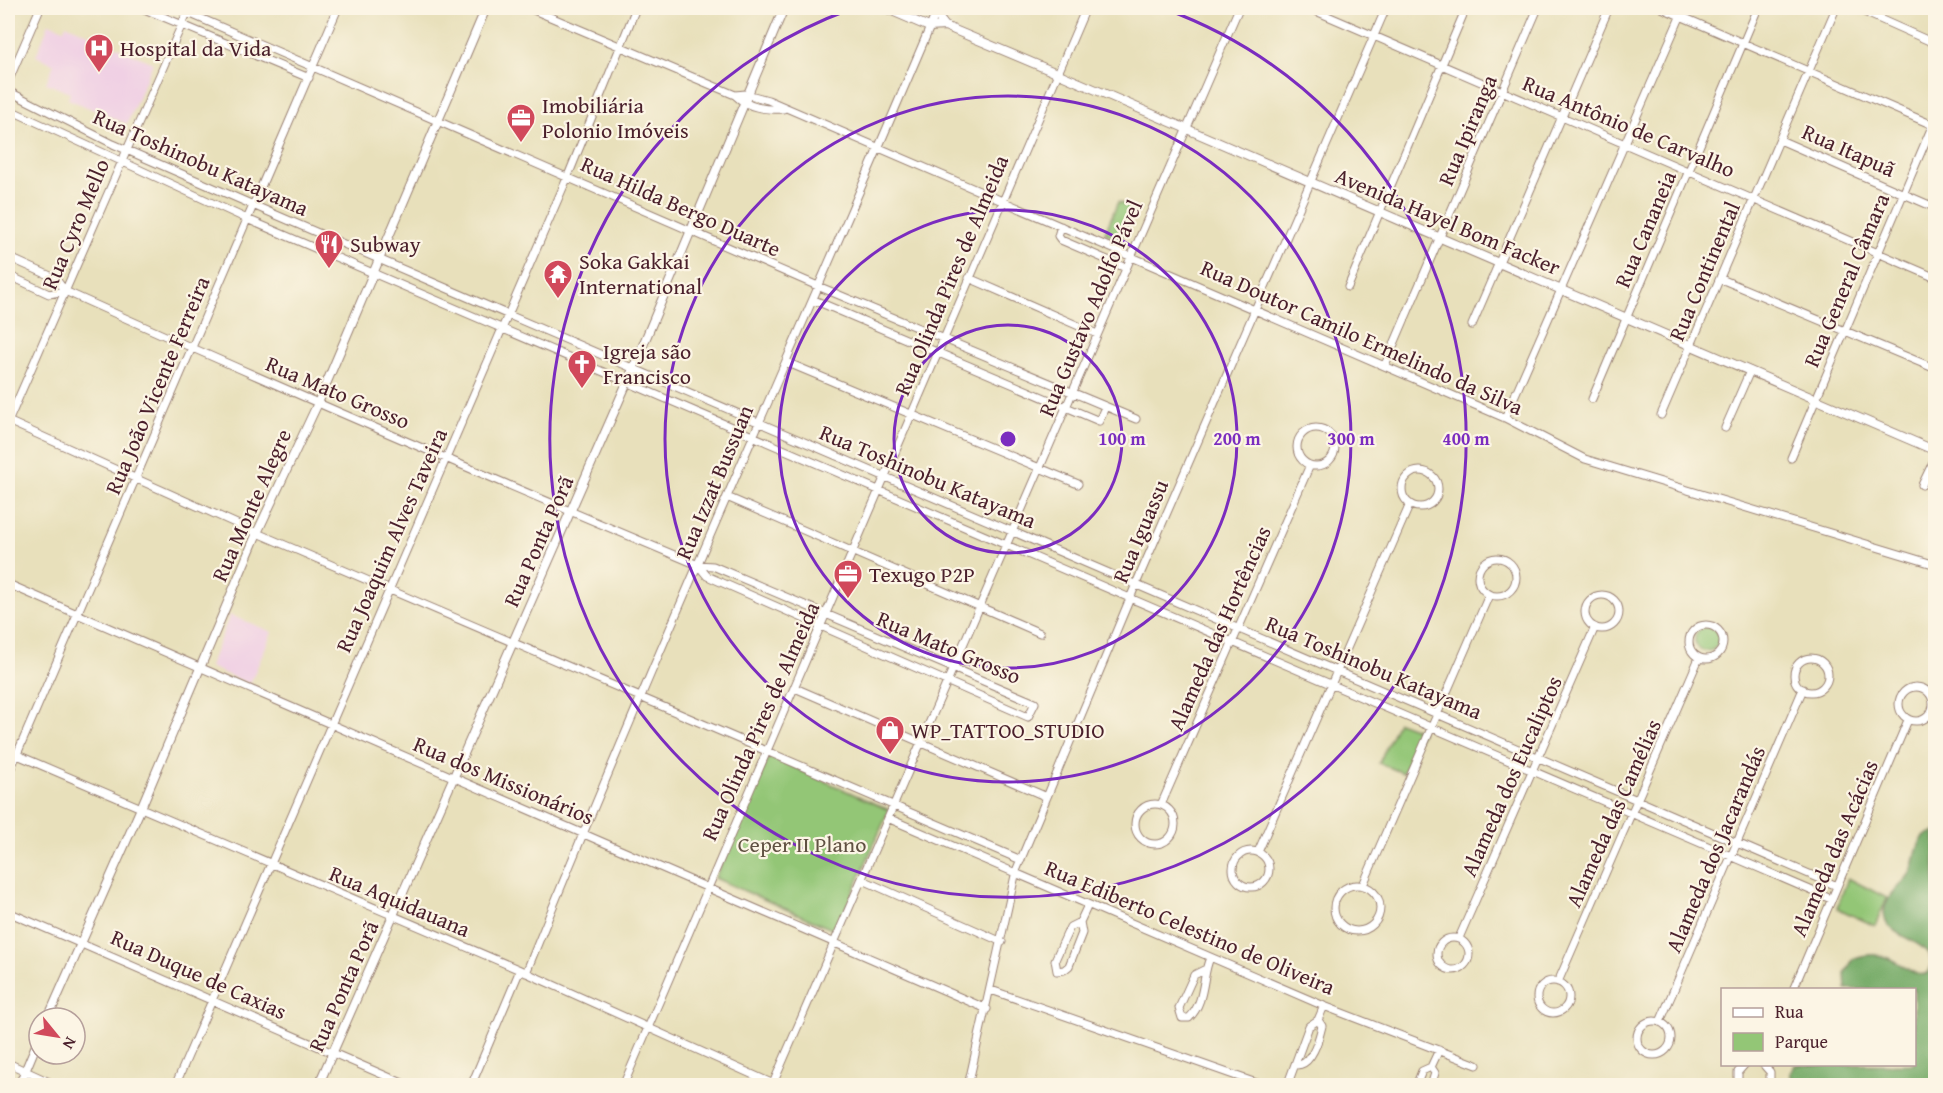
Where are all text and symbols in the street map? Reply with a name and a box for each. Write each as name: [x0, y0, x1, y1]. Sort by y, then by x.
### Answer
hospital icon: Hospital da Vida: [83, 32, 115, 74]
place label: Hospital da Vida: [120, 32, 272, 64]
street label: Rua Antônio de Carvalho: [1518, 67, 1740, 185]
street label: Rua Ipiranga: [1429, 69, 1505, 190]
place label: Imobiliária Polonio Imóveis: [542, 89, 689, 146]
street label: Rua Toshinobu Katayama: [88, 100, 314, 224]
office icon: Imobiliária Polonio Imóveis: [505, 102, 537, 144]
street label: Rua Itapuã: [1797, 115, 1901, 185]
street label: Rua Hilda Bergo Duarte: [576, 148, 786, 264]
street label: Rua Olinda Pires de Almeida: [886, 149, 1016, 400]
street label: Rua Cyro Mello: [33, 154, 117, 294]
street label: Avenida Hayel Bom Facker: [1330, 159, 1566, 283]
street label: Rua Cananeia: [1606, 165, 1684, 292]
street label: Rua General Câmara: [1795, 188, 1897, 372]
street label: Rua Gustavo Adolfo Pável: [1030, 195, 1150, 421]
street label: Rua Continental: [1660, 196, 1748, 346]
restaurant icon: Subway: [313, 228, 345, 270]
place label: Subway: [350, 228, 421, 260]
place label: Soka Gakkai International: [579, 245, 702, 302]
street label: Rua Doutor Camilo Ermelindo da Silva: [1196, 251, 1529, 423]
temple icon: Soka Gakkai International: [542, 258, 574, 300]
street label: Rua João Vicente Ferreira: [97, 270, 218, 499]
place label: Igreja são Francisco: [603, 335, 691, 392]
street label: Rua Mato Grosso: [261, 347, 415, 437]
church icon: Igreja são Francisco: [566, 348, 598, 390]
street label: Rua Izzat Bussuan: [667, 399, 761, 564]
street label: Rua Toshinobu Katayama: [815, 416, 1042, 536]
street label: Rua Joaquim Alves Taveira: [327, 422, 455, 657]
street label: Rua Monte Alegre: [203, 423, 299, 587]
text: 100 m: [1098, 425, 1146, 452]
text: 200 m: [1213, 425, 1261, 452]
text: 300 m: [1327, 425, 1375, 452]
text: 400 m: [1442, 425, 1490, 452]
centre of rings: [998, 429, 1018, 449]
street label: Rua Ponta Porã: [495, 470, 581, 612]
street label: Rua Iguassu: [1104, 474, 1176, 588]
street label: Alameda das Hortências: [1159, 520, 1279, 736]
office icon: Texugo P2P: [832, 558, 864, 600]
place label: Texugo P2P: [869, 558, 975, 590]
street label: Rua Olinda Pires de Almeida: [693, 596, 827, 846]
street label: Rua Mato Grosso: [872, 602, 1026, 692]
street label: Rua Toshinobu Katayama: [1261, 607, 1488, 727]
street label: Alameda dos Eucaliptos: [1452, 670, 1570, 882]
shop icon: WP_TATTOO_STUDIO: [874, 714, 906, 756]
place label: WP_TATTOO_STUDIO: [911, 714, 1105, 746]
street label: Alameda das Camélias: [1557, 714, 1669, 912]
street label: Rua dos Missionários: [409, 727, 599, 833]
street label: Alameda dos Jacarandás: [1657, 741, 1773, 957]
street label: Alameda das Acácias: [1782, 755, 1886, 941]
park label: Ceper II Plano: [738, 828, 866, 860]
street label: Rua Ediberto Celestino de Oliveira: [1040, 851, 1340, 1003]
street label: Rua Aquidauana: [325, 857, 476, 945]
street label: Rua Ponta Porã: [300, 915, 386, 1057]
street label: Rua Duque de Caxias: [106, 921, 292, 1027]
legend: [1721, 988, 1916, 1066]
text: Rua: [1775, 998, 1804, 1025]
north arrow: [27, 1006, 87, 1066]
text: Parque: [1775, 1028, 1828, 1055]
text: N: [57, 1033, 83, 1054]

